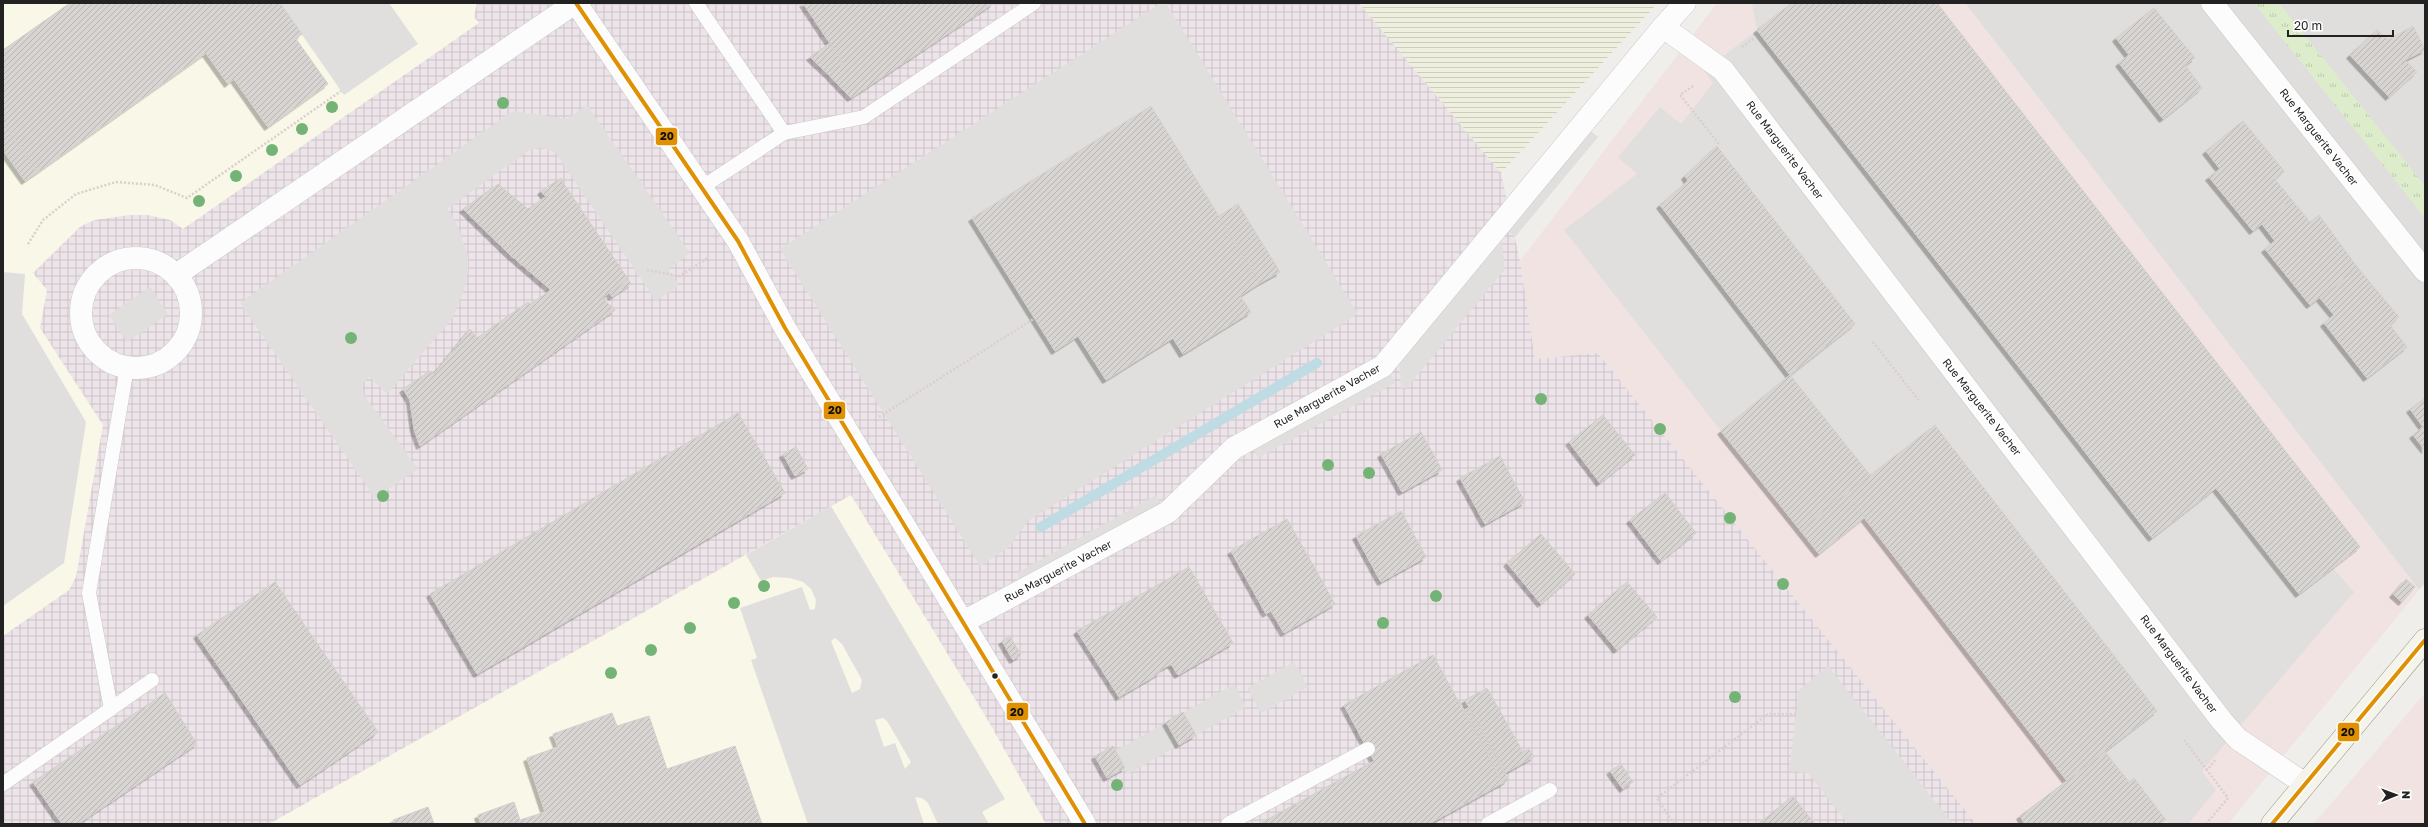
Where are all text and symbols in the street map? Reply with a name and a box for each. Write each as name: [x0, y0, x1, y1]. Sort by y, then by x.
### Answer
scale bar: [2288, 12, 2393, 38]
text: 20 m: [2294, 18, 2322, 33]
street label: Rue Marguerite Vacher: [2277, 85, 2362, 188]
street label: Rue Marguerite Vacher: [1744, 98, 1827, 202]
line badge: 20: [655, 127, 678, 146]
text: 20: [660, 129, 674, 142]
street label: Rue Marguerite Vacher: [1940, 355, 2025, 458]
street label: Rue Marguerite Vacher: [1271, 360, 1383, 430]
line badge: 20: [823, 401, 846, 420]
text: 20: [828, 403, 842, 416]
street label: Rue Marguerite Vacher: [1002, 536, 1114, 604]
street label: Rue Marguerite Vacher: [2138, 612, 2221, 716]
unlabelled marker: [990, 671, 1000, 681]
line badge: 20: [1006, 702, 1029, 721]
text: 20: [1010, 705, 1024, 718]
line badge: 20: [2337, 722, 2360, 742]
text: 20: [2341, 725, 2355, 738]
north arrow: [2376, 775, 2416, 815]
text: N: [2400, 791, 2413, 799]

